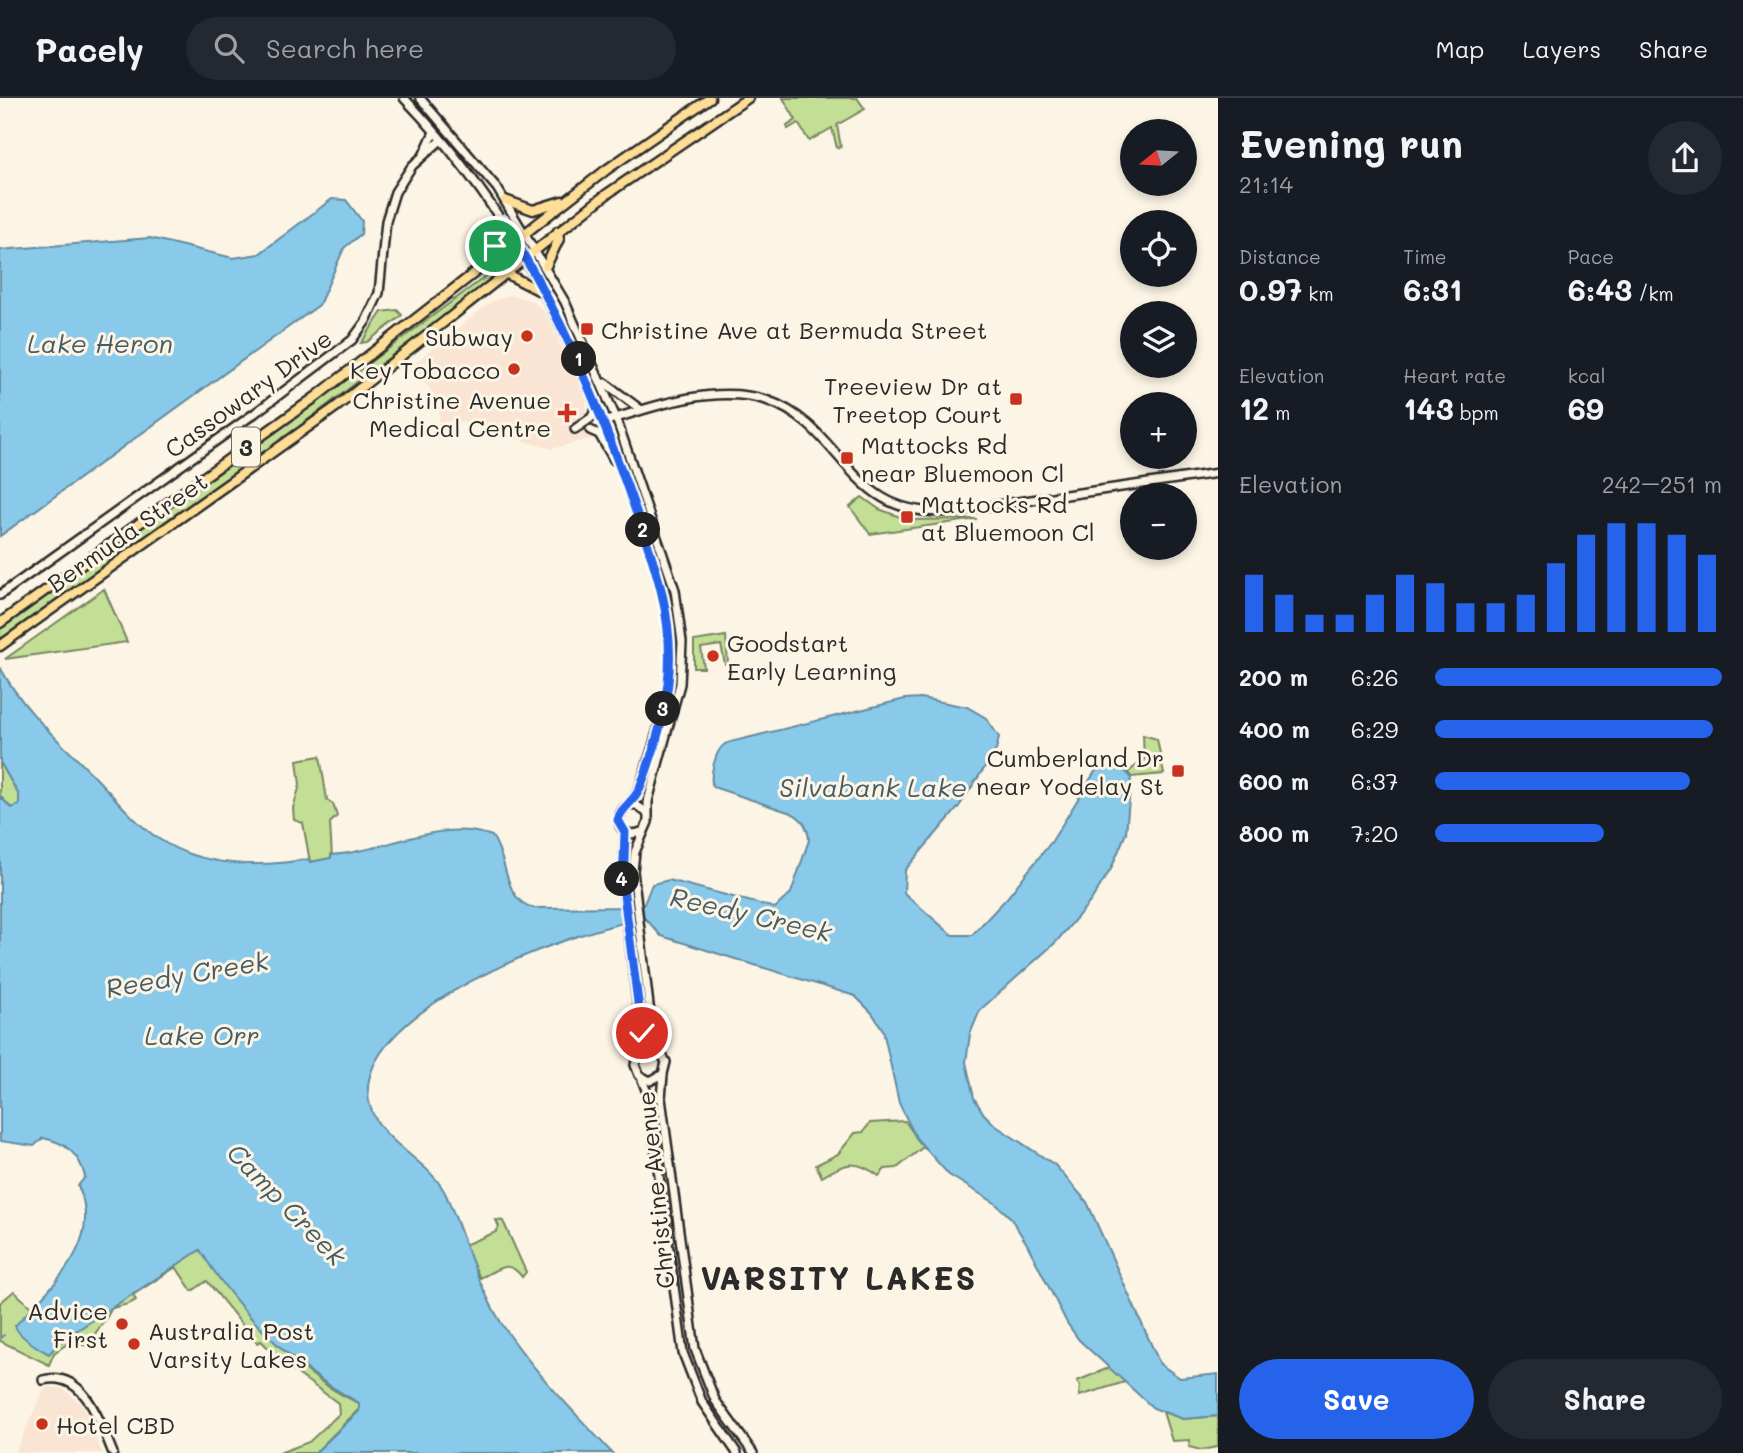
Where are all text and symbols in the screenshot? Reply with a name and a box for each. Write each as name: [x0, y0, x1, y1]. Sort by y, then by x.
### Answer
search box: [186, 17, 676, 80]
text: Pacely: [35, 27, 144, 70]
icon: search: [210, 29, 248, 67]
text: Search here: [266, 31, 424, 65]
text: Map: [1436, 33, 1484, 64]
text: Layers: [1522, 33, 1601, 64]
text: Share: [1639, 33, 1708, 64]
text: Evening run: [1239, 118, 1463, 168]
north arrow: [1120, 119, 1197, 196]
map controls: [1120, 119, 1197, 560]
button: share: [1648, 121, 1722, 195]
text: 21:14: [1239, 169, 1293, 199]
button: locate: [1120, 210, 1197, 287]
pin: [465, 216, 525, 276]
icon: arrive: [476, 227, 514, 265]
text: Distance: [1239, 244, 1321, 269]
text: Time: [1403, 244, 1447, 269]
text: Pace: [1568, 244, 1614, 269]
text: 0.97: [1239, 269, 1302, 309]
text: 6:31: [1403, 269, 1462, 309]
text: 6:43: [1568, 269, 1632, 309]
text: km: [1302, 281, 1334, 306]
text: /km: [1632, 281, 1674, 306]
button: layers: [1120, 301, 1197, 378]
place label: Christine Ave at Bermuda Street: [601, 314, 987, 345]
place label: Subway: [425, 321, 513, 352]
marker: Christine Ave at Bermuda Street: [579, 321, 595, 337]
street label: Cassowary Drive: [158, 322, 338, 464]
water label: Lake Heron: [27, 326, 173, 360]
marker: Subway: [519, 328, 535, 344]
pin: 1: [562, 342, 596, 376]
text: 1: [574, 346, 583, 371]
place label: Key Tobacco: [350, 354, 500, 385]
marker: Key Tobacco: [506, 361, 522, 377]
text: Elevation: [1239, 363, 1324, 388]
text: Heart rate: [1403, 363, 1506, 388]
text: kcal: [1568, 363, 1606, 388]
place label: Treeview Dr at Treetop Court: [824, 370, 1002, 429]
place label: Christine Avenue Medical Centre: [352, 384, 551, 443]
text: 12: [1239, 388, 1269, 428]
text: 143: [1403, 388, 1454, 428]
text: 69: [1568, 388, 1604, 428]
marker: Treeview Dr at Treetop Court: [1008, 391, 1024, 407]
button: +: [1120, 392, 1197, 469]
text: m: [1269, 400, 1290, 425]
text: bpm: [1454, 400, 1499, 425]
marker: Christine Avenue Medical Centre: [557, 403, 577, 423]
road number: 3: [232, 428, 260, 466]
place label: Mattocks Rd near Bluemoon Cl: [861, 429, 1064, 488]
marker: Mattocks Rd near Bluemoon Cl: [839, 450, 855, 466]
street label: Bermuda Street: [41, 465, 213, 599]
text: Elevation: [1239, 469, 1342, 499]
text: 242–251 m: [1602, 469, 1722, 499]
button: −: [1120, 483, 1197, 560]
place label: Mattocks Rd at Bluemoon Cl: [921, 488, 1095, 547]
marker: Mattocks Rd at Bluemoon Cl: [899, 509, 915, 525]
pin: 2: [626, 512, 660, 548]
text: 2: [637, 517, 648, 542]
place label: Goodstart Early Learning: [727, 627, 896, 686]
marker: Goodstart Early Learning: [705, 648, 721, 664]
text: 200 m: [1239, 662, 1308, 692]
text: 6:26: [1351, 662, 1399, 692]
pin: 3: [646, 692, 680, 726]
text: 3: [657, 696, 668, 721]
text: 400 m: [1239, 714, 1310, 744]
text: 6:29: [1351, 714, 1398, 744]
place label: Cumberland Dr near Yodelay St: [976, 742, 1164, 801]
marker: Cumberland Dr near Yodelay St: [1170, 763, 1186, 779]
text: 600 m: [1239, 766, 1309, 796]
text: 6:37: [1351, 766, 1398, 796]
water label: Silvabank Lake: [779, 770, 967, 804]
text: 800 m: [1239, 818, 1309, 848]
text: 7:20: [1351, 818, 1398, 848]
pin: 4: [604, 862, 640, 896]
text: 4: [615, 866, 628, 891]
water label: Reedy Creek: [667, 879, 836, 949]
water label: Reedy Creek: [103, 943, 272, 1005]
pin: [612, 1003, 672, 1063]
icon: check: [623, 1014, 661, 1052]
water label: Lake Orr: [145, 1018, 259, 1052]
street label: Christine Avenue: [629, 1090, 681, 1290]
water label: Camp Creek: [220, 1136, 355, 1273]
district label: VARSITY LAKES: [700, 1256, 978, 1298]
place label: Advice First: [27, 1295, 108, 1354]
place label: Australia Post Varsity Lakes: [148, 1315, 314, 1374]
marker: Advice First: [114, 1316, 130, 1332]
marker: Australia Post Varsity Lakes: [126, 1336, 142, 1352]
button: Save: [1239, 1359, 1474, 1439]
button: Share: [1488, 1359, 1722, 1439]
place label: Hotel CBD: [56, 1409, 175, 1440]
marker: Hotel CBD: [34, 1416, 50, 1432]

